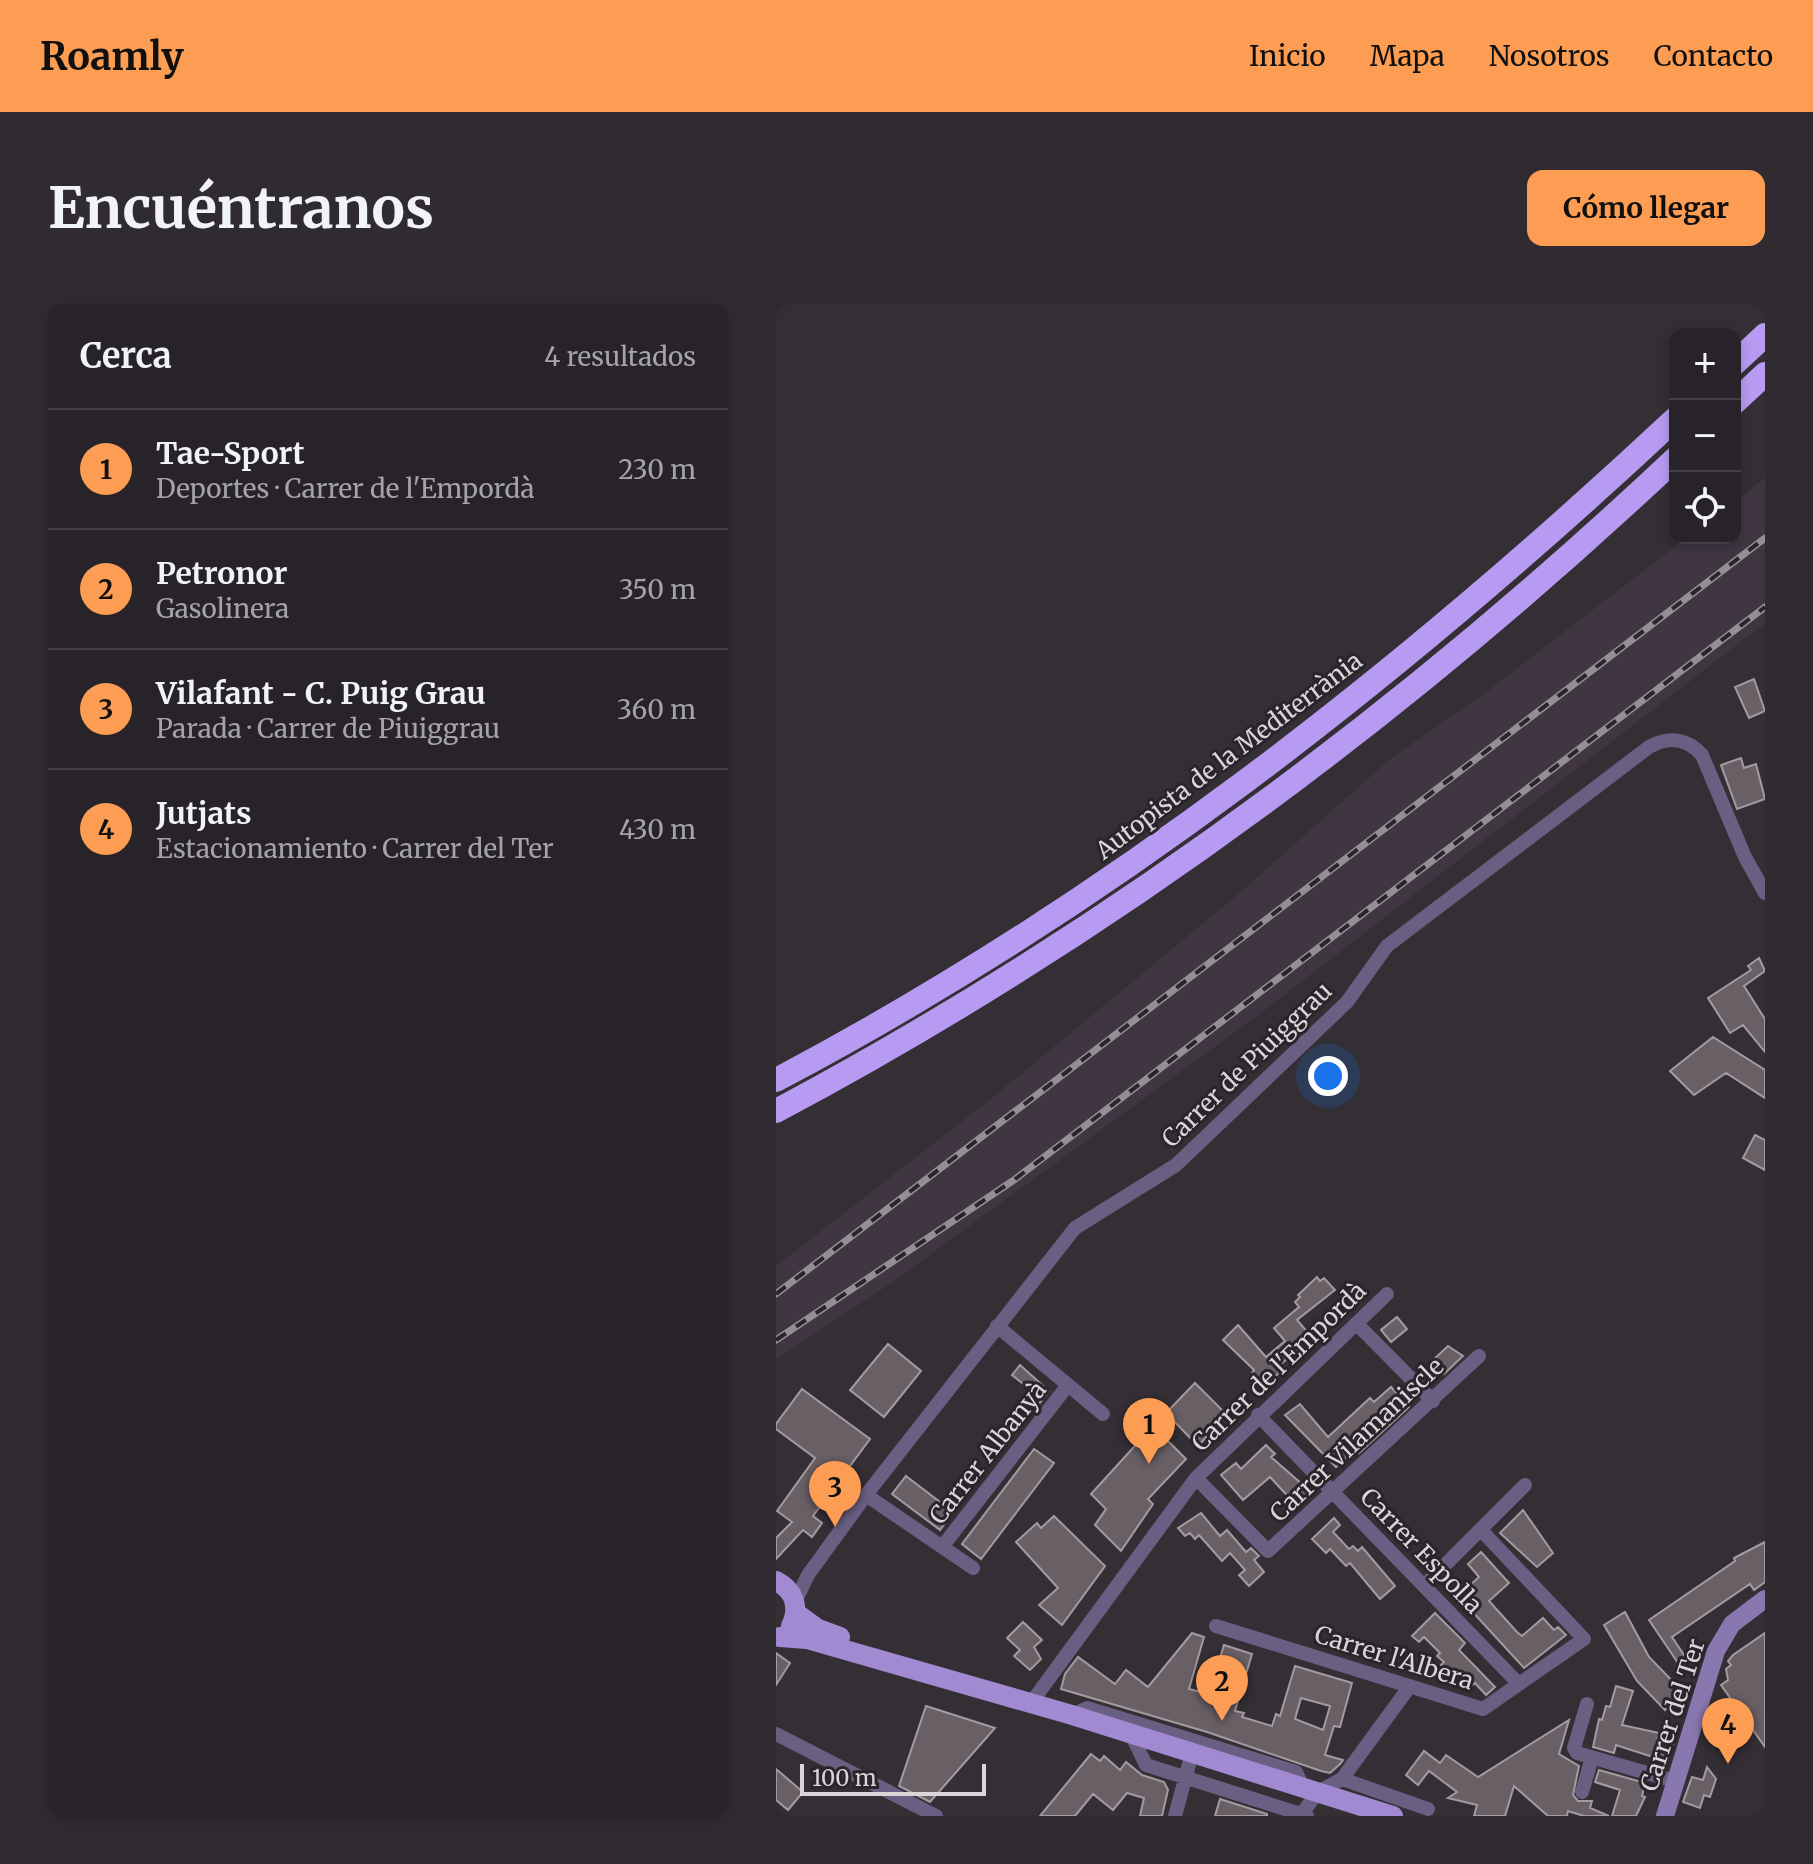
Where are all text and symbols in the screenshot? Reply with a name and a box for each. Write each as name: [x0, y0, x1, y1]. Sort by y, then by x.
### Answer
text: Roamly: [40, 33, 184, 80]
text: Inicio: [1249, 38, 1326, 74]
text: Mapa: [1370, 38, 1445, 74]
text: Nosotros: [1489, 38, 1610, 74]
text: Contacto: [1654, 38, 1773, 74]
button: Cómo llegar: [1527, 170, 1765, 246]
text: Encuéntranos: [48, 173, 434, 243]
map controls: [1669, 328, 1741, 544]
button: +: [1669, 328, 1741, 400]
text: Cerca: [80, 335, 172, 377]
text: 4 resultados: [544, 340, 696, 373]
button: −: [1669, 400, 1741, 472]
text: Tae-Sport: [156, 434, 305, 472]
text: 1: [100, 453, 112, 486]
text: 230 m: [618, 453, 696, 486]
text: Deportes · Carrer de l'Empordà: [156, 472, 534, 505]
button: locate: [1669, 472, 1741, 544]
text: Petronor: [156, 554, 287, 592]
text: 2: [98, 573, 114, 606]
text: 350 m: [619, 573, 696, 606]
text: Gasolinera: [156, 592, 289, 625]
street label: Autopista de la Mediterrània: [1088, 645, 1368, 867]
text: Vilafant - C. Puig Grau: [156, 674, 486, 712]
text: 3: [99, 693, 113, 726]
text: 360 m: [617, 693, 696, 726]
text: Parada · Carrer de Piuiggrau: [156, 712, 500, 745]
text: Jutjats: [156, 794, 251, 832]
text: 4: [98, 813, 114, 846]
text: 430 m: [619, 813, 696, 846]
text: Estacionamiento · Carrer del Ter: [156, 832, 554, 865]
street label: Carrer de Piuiggrau: [1155, 975, 1338, 1154]
your location: [1308, 1056, 1348, 1096]
street label: Carrer de l'Empordà: [1185, 1275, 1372, 1458]
street label: Carrer Vilamaniscle: [1263, 1351, 1450, 1528]
street label: Carrer Albanyà: [922, 1375, 1053, 1530]
pin: 1: [1123, 1398, 1175, 1464]
pin: 3: [809, 1461, 861, 1527]
street label: Carrer Espolla: [1354, 1481, 1489, 1620]
street label: Carrer l'Albera: [1311, 1619, 1477, 1696]
street label: Carrer del Ter: [1633, 1635, 1712, 1795]
pin: 2: [1196, 1655, 1248, 1721]
pin: 4: [1702, 1698, 1754, 1764]
scale bar: [800, 1760, 986, 1796]
text: 100 m: [812, 1764, 877, 1792]

